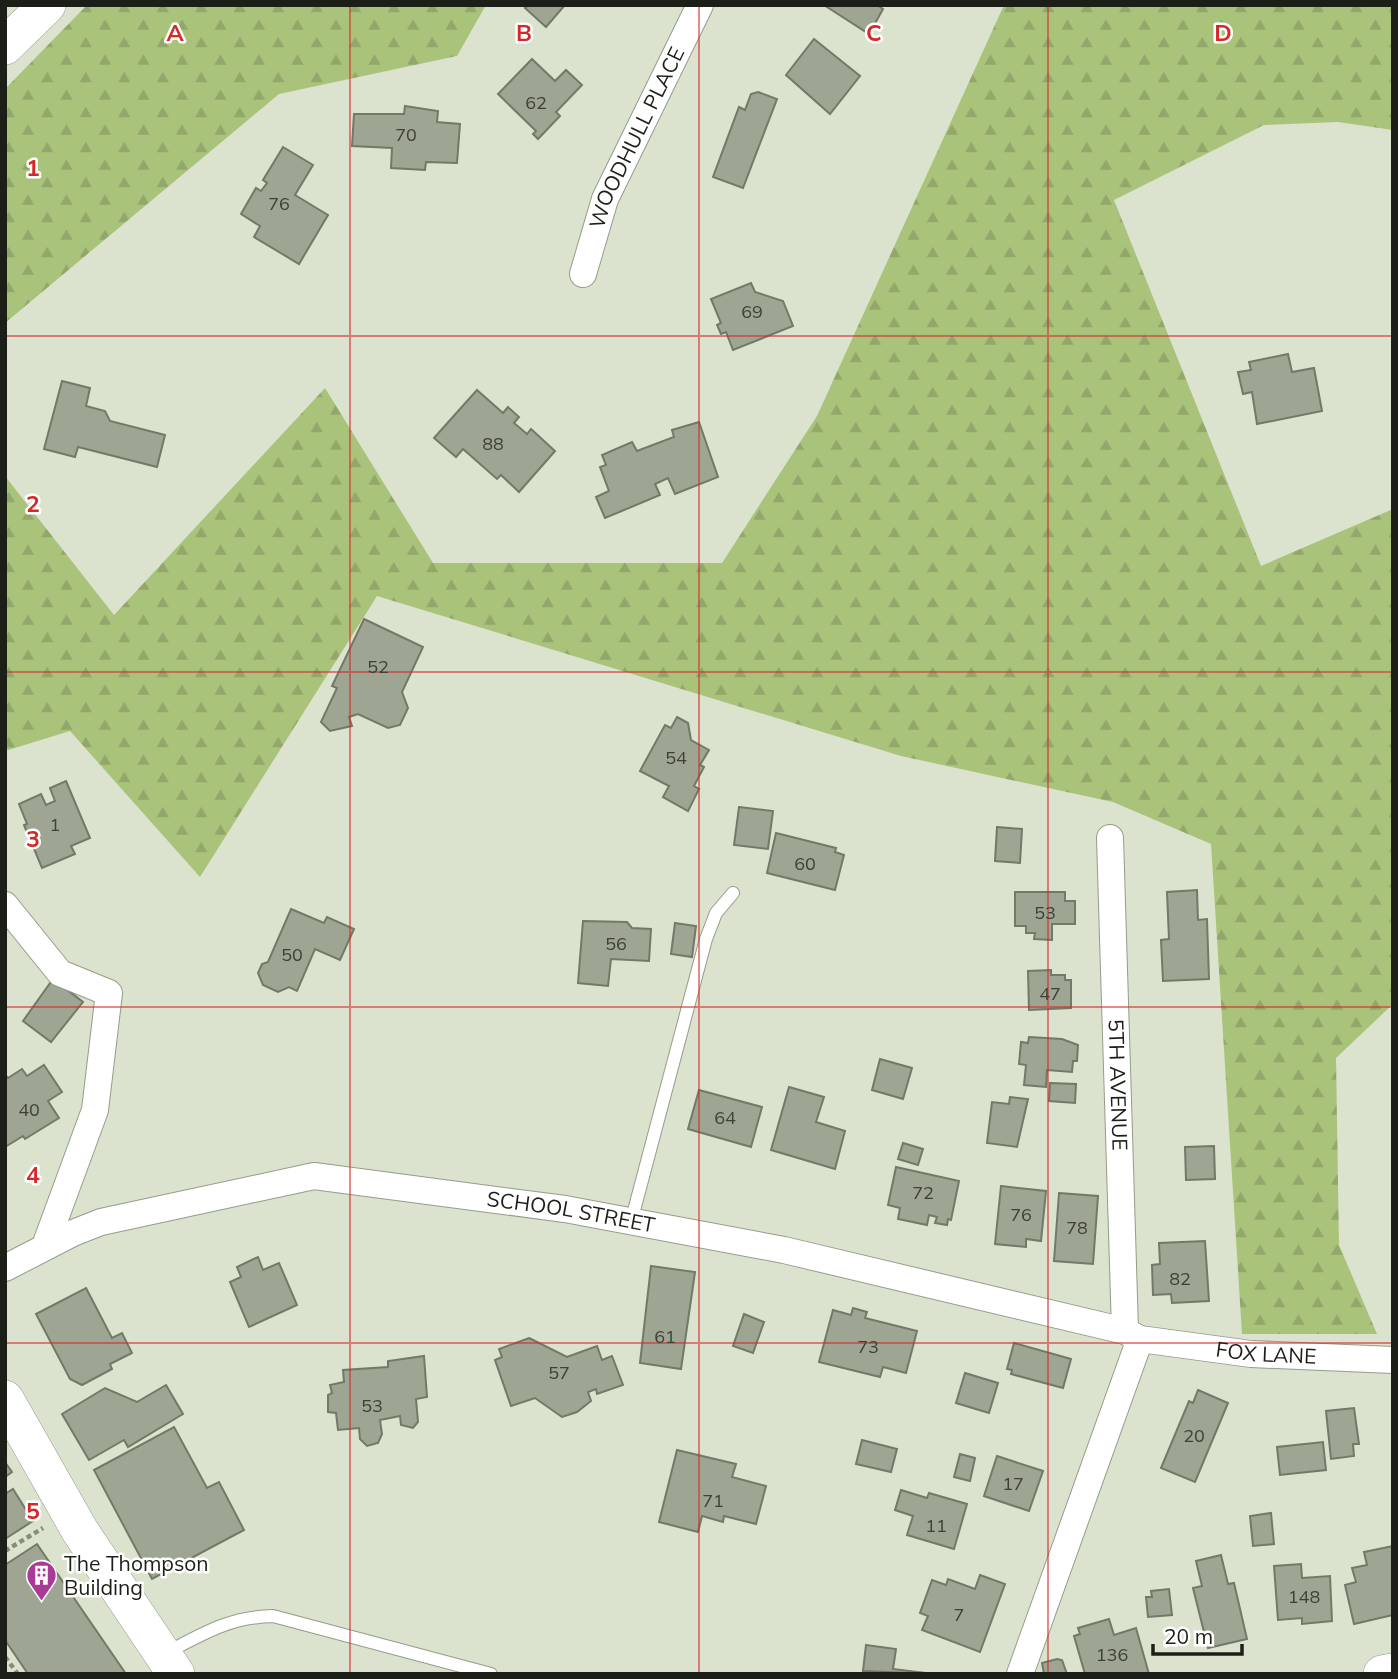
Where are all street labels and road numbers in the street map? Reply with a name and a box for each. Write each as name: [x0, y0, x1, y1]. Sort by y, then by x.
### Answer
street label: WOODHULL PLACE: [583, 42, 690, 231]
street label: 5TH AVENUE: [1104, 1019, 1134, 1151]
street label: SCHOOL STREET: [485, 1185, 658, 1238]
street label: FOX LANE: [1214, 1335, 1317, 1369]

